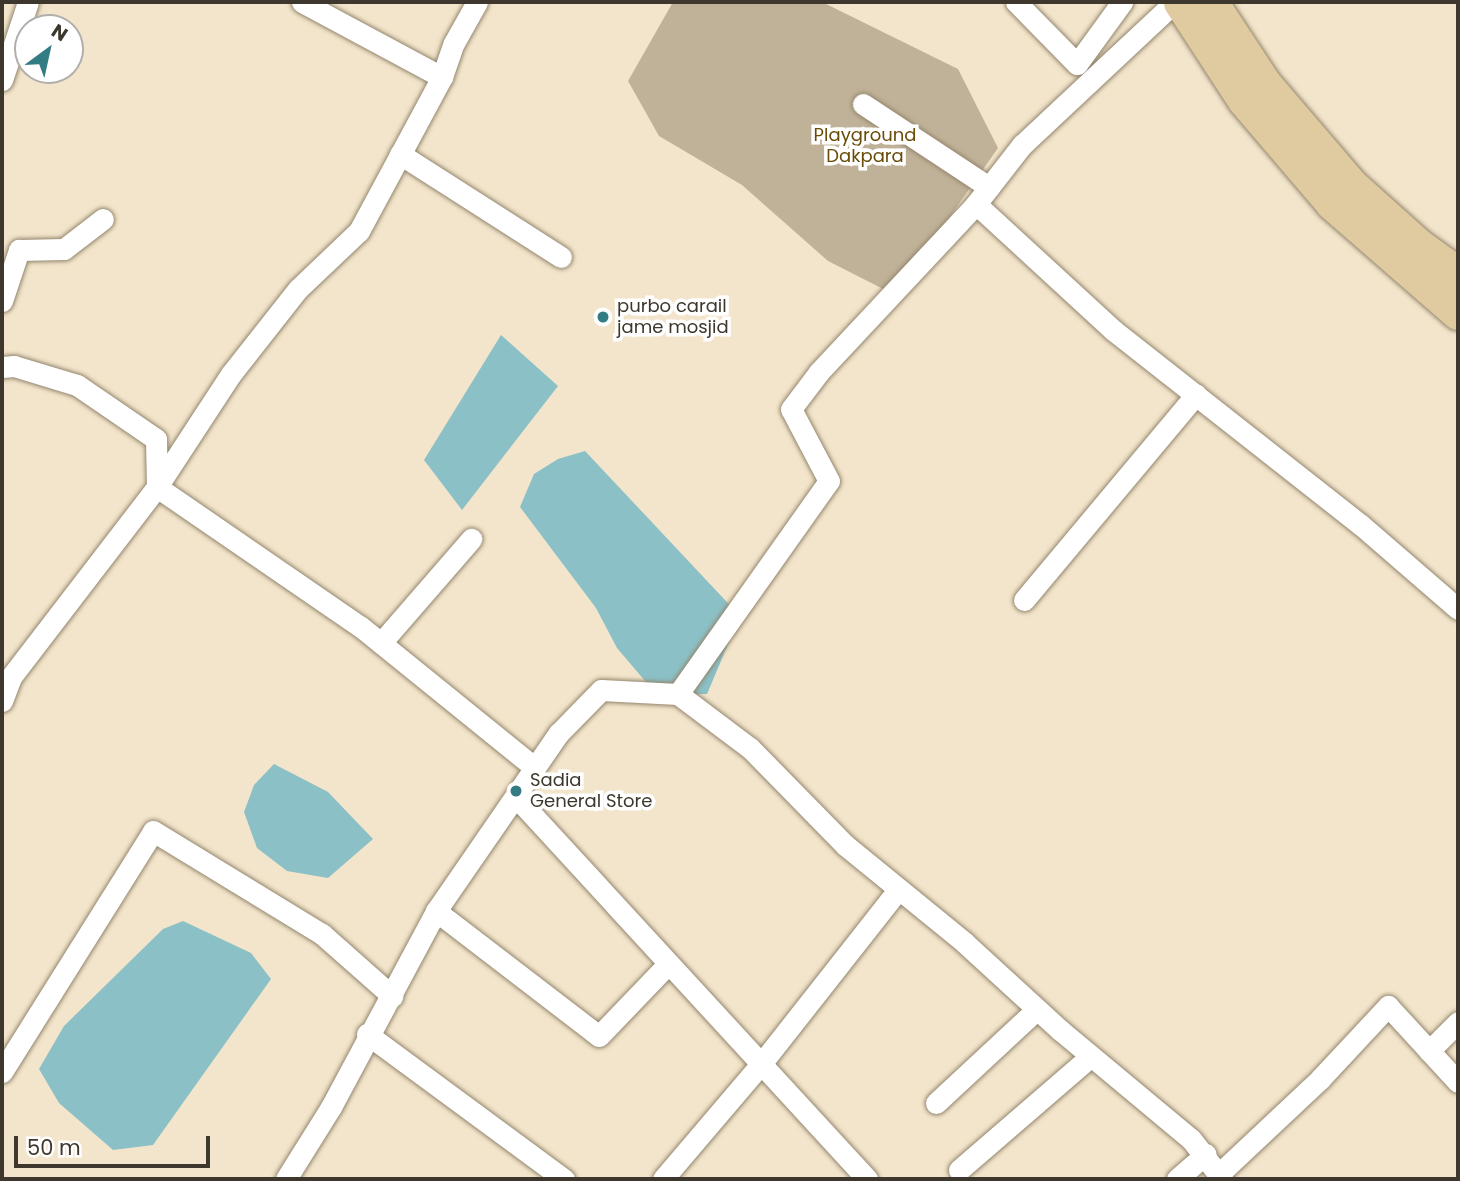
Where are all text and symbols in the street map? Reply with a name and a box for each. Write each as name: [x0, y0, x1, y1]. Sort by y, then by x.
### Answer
north arrow: [14, 14, 84, 84]
text: N: [46, 17, 73, 48]
park label: Playground Dakpara: [814, 125, 916, 168]
place label: purbo carail jame mosjid: [617, 296, 729, 338]
marker: purbo carail jame mosjid: [595, 309, 611, 325]
place label: Sadia General Store: [530, 770, 652, 812]
marker: Sadia General Store: [508, 783, 524, 799]
scale bar: [18, 1122, 214, 1166]
text: 50 m: [27, 1133, 81, 1162]

